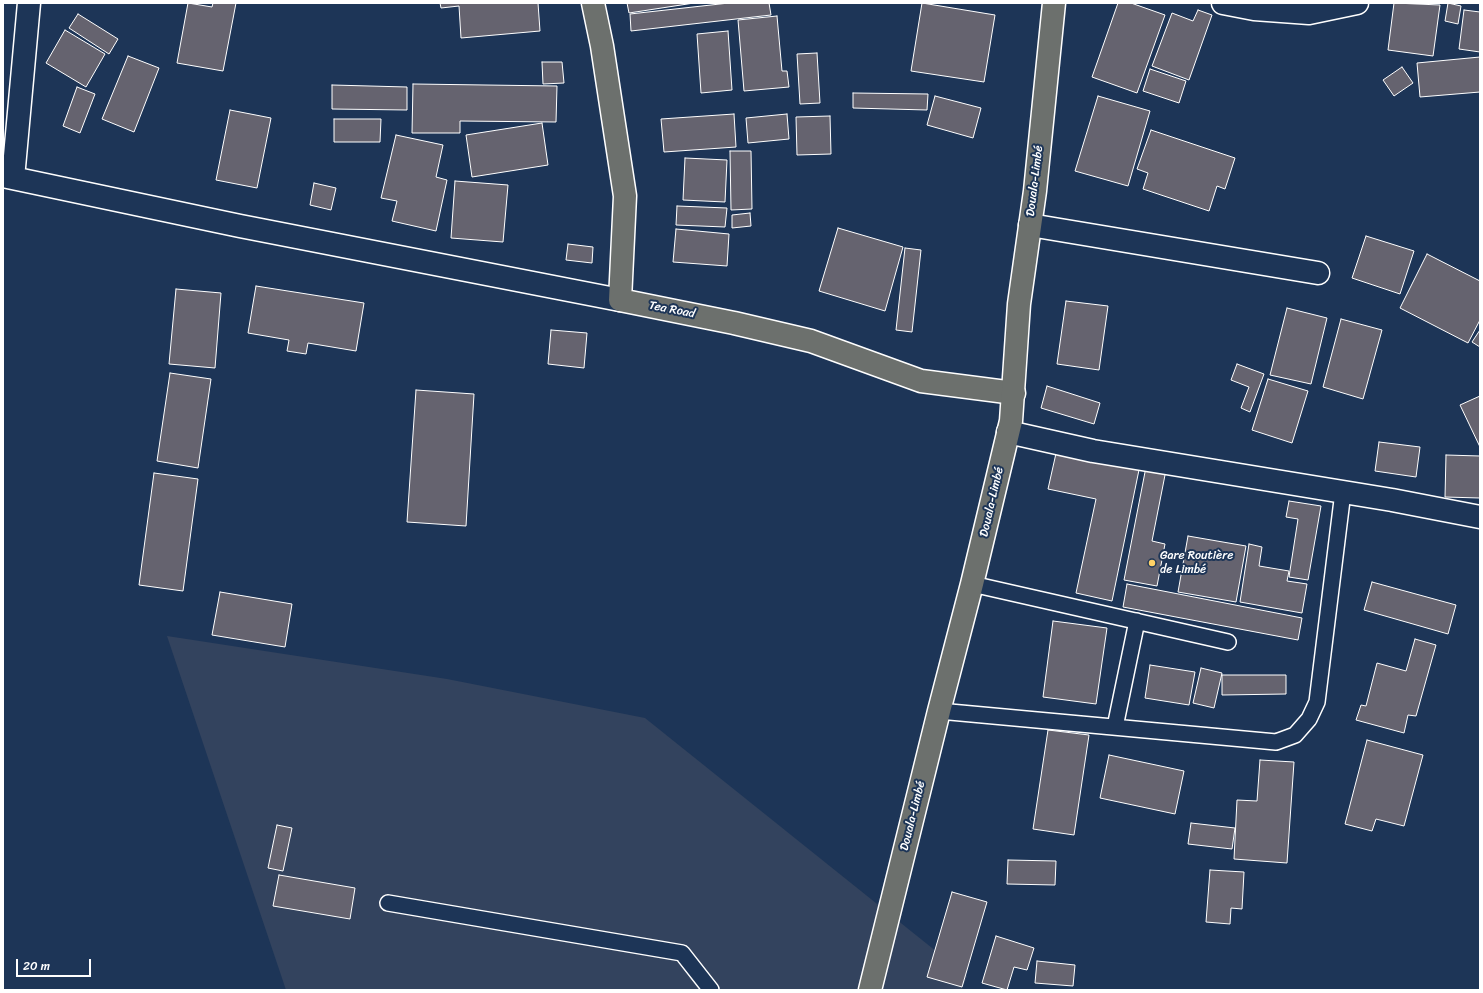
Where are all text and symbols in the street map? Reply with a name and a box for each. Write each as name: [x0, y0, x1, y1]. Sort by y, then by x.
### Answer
street label: Douala-Limbé: [1024, 145, 1046, 217]
street label: Tea Road: [648, 298, 696, 322]
street label: Douala-Limbé: [977, 466, 1007, 538]
place label: Gare Routière de Limbé: [1160, 549, 1233, 577]
marker: Gare Routière de Limbé: [1147, 558, 1157, 568]
street label: Douala-Limbé: [897, 780, 929, 852]
scale bar: [18, 951, 93, 977]
text: 20 m: [23, 955, 50, 977]

